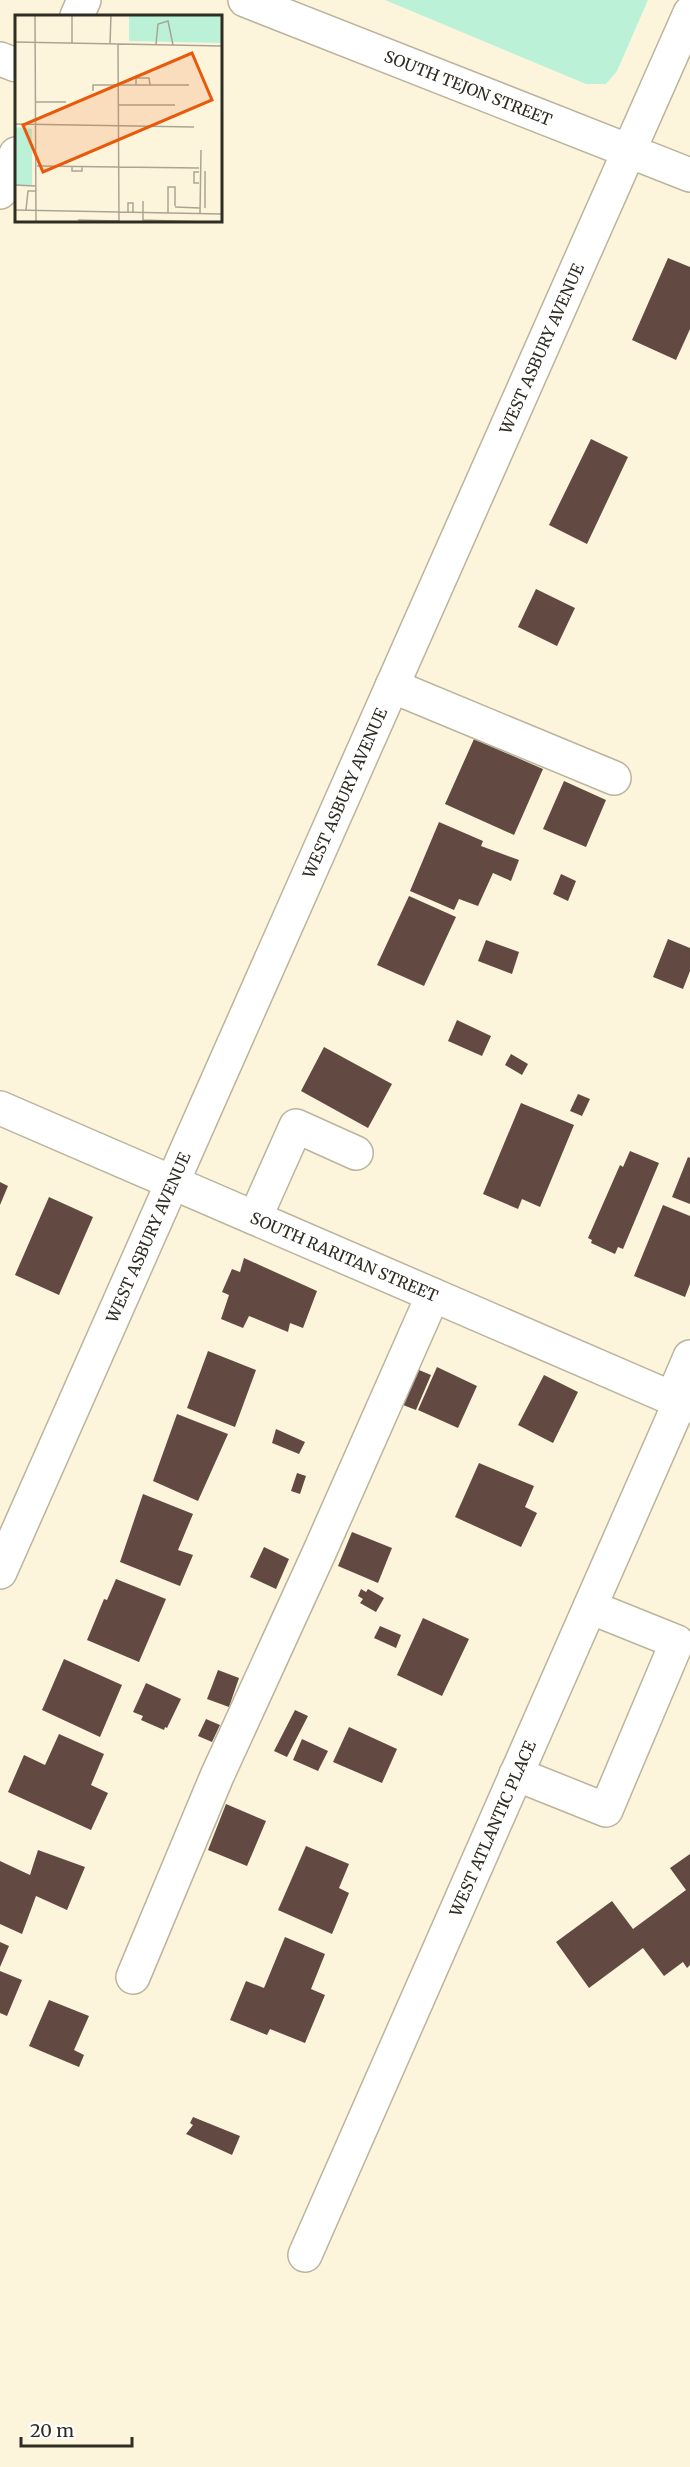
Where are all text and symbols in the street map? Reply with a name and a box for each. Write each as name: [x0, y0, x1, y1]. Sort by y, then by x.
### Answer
inset map: [15, 15, 222, 222]
street label: SOUTH TEJON STREET: [382, 46, 555, 130]
street label: WEST ASBURY AVENUE: [495, 259, 588, 438]
street label: WEST ASBURY AVENUE: [298, 704, 392, 882]
street label: WEST ASBURY AVENUE: [101, 1148, 195, 1326]
street label: SOUTH RARITAN STREET: [248, 1207, 441, 1306]
street label: WEST ATLANTIC PLACE: [445, 1737, 540, 1920]
scale bar: [21, 2410, 132, 2448]
text: 20 m: [30, 2419, 74, 2442]

